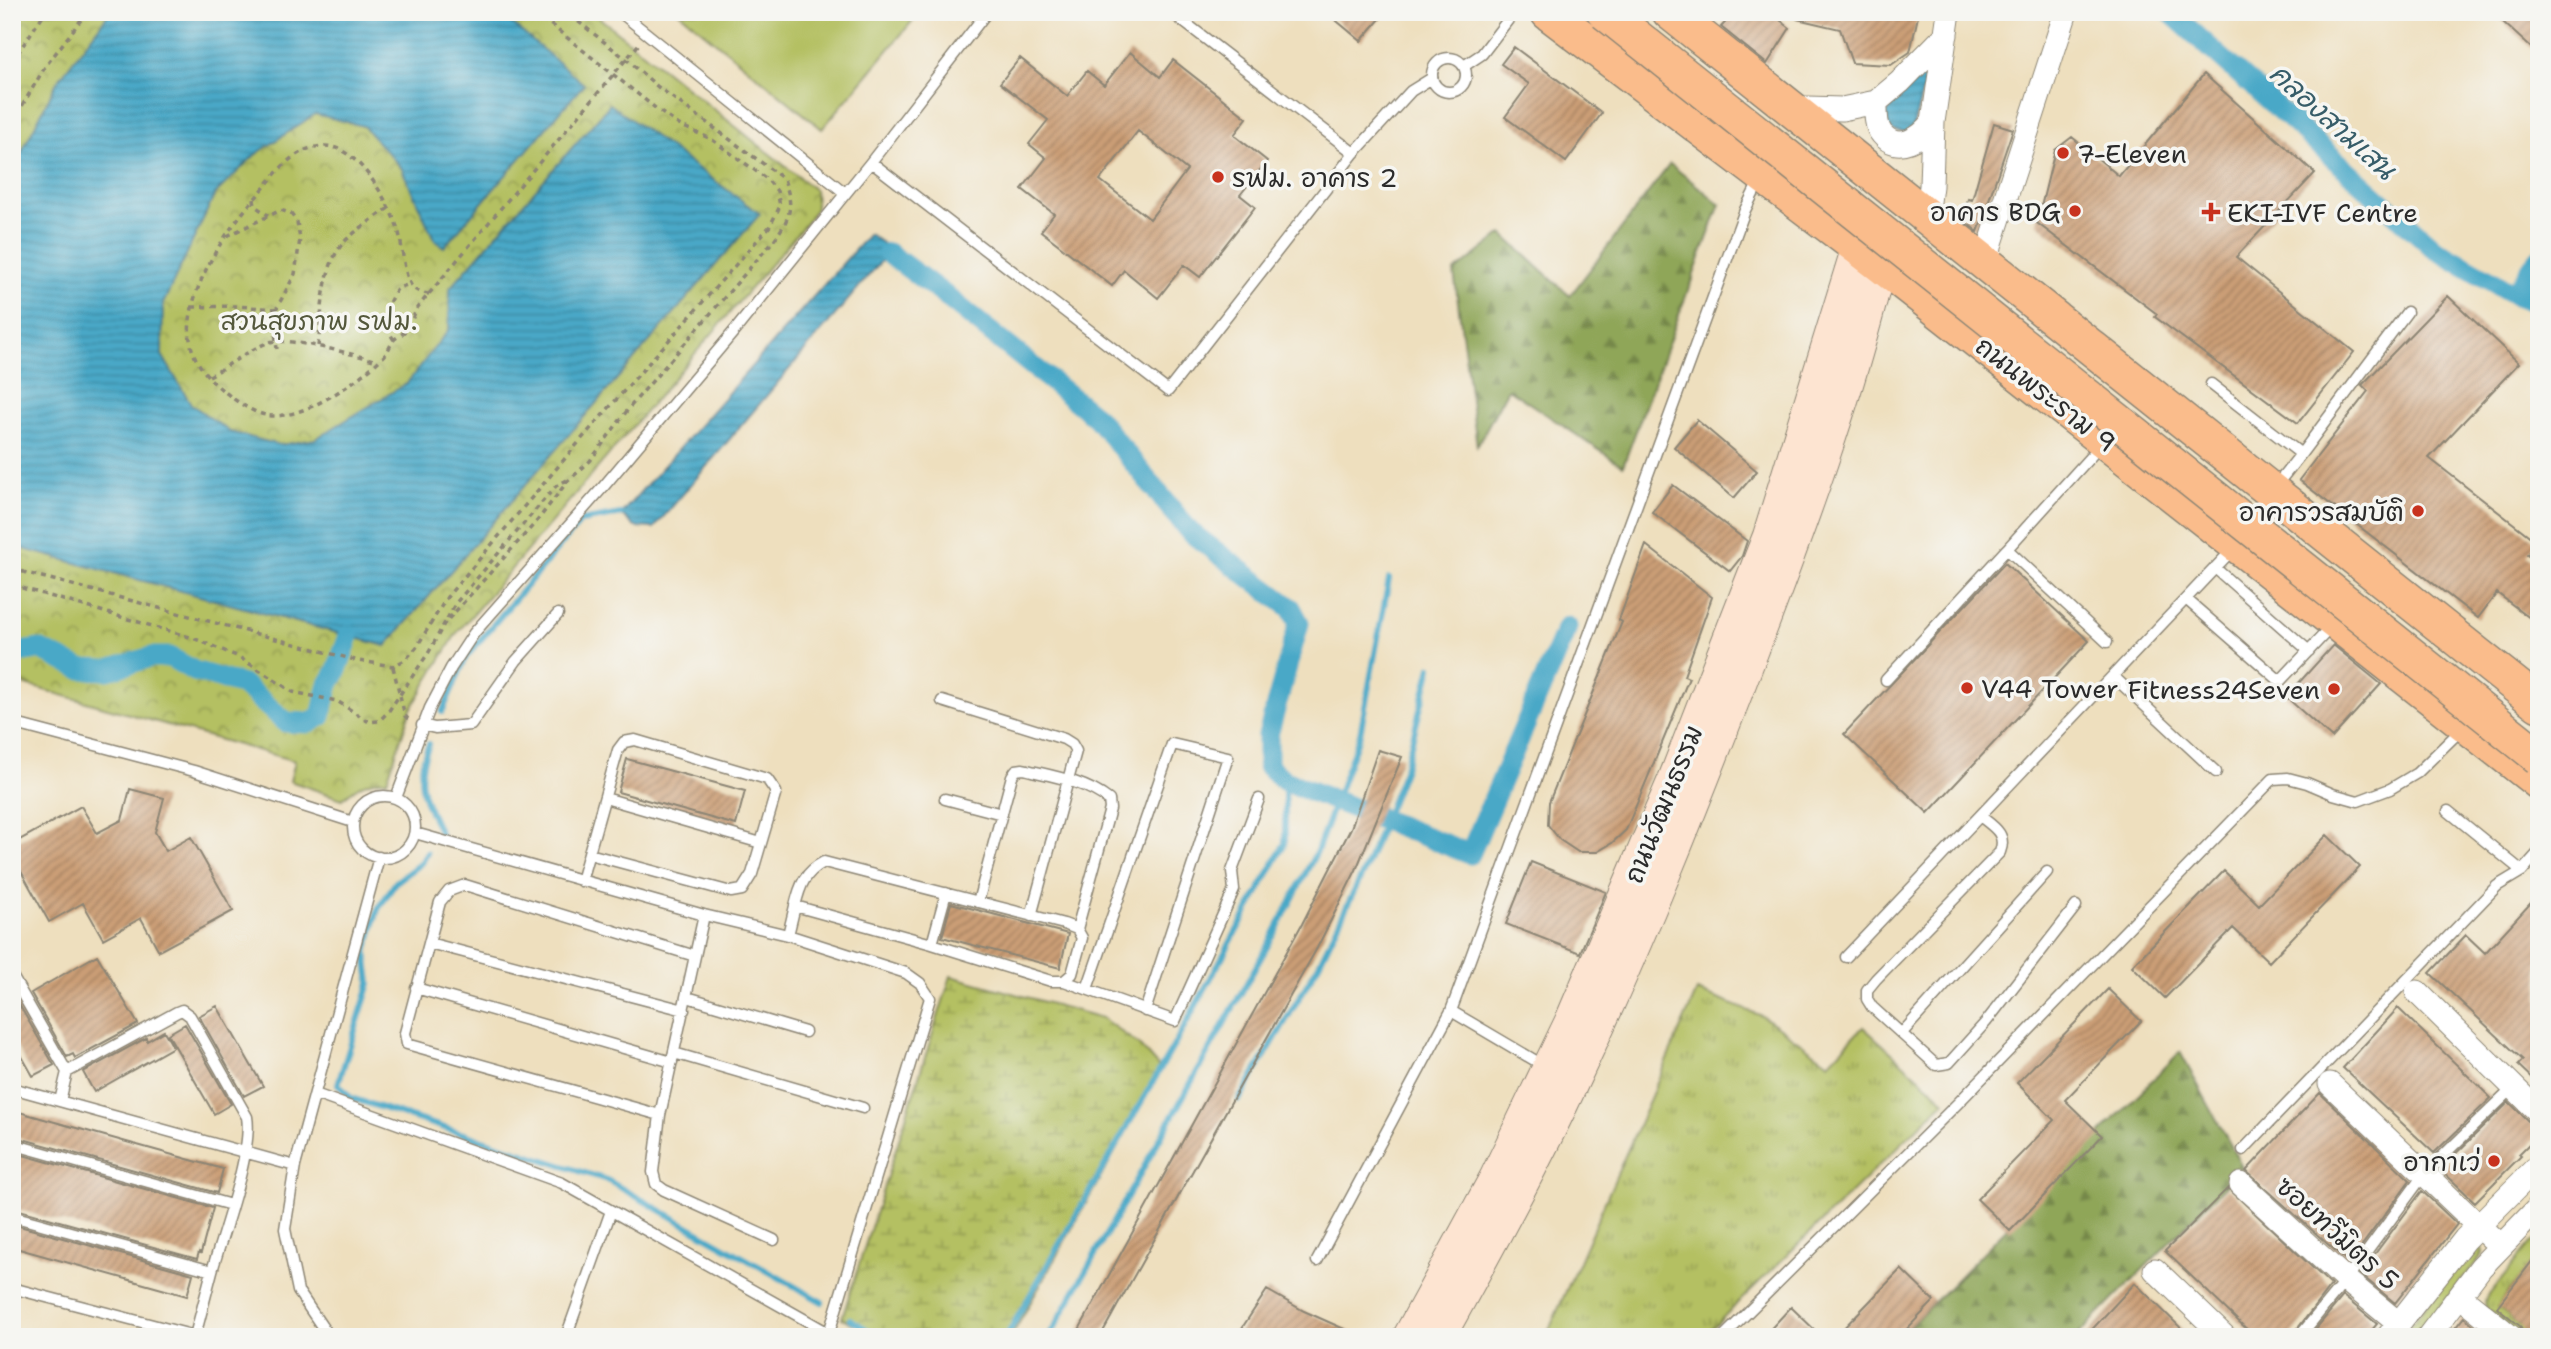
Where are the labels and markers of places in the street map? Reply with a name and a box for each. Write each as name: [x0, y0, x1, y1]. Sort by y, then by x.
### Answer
place label: 7-Eleven: [2077, 136, 2187, 171]
marker: 7-Eleven: [2055, 145, 2071, 161]
place label: รฟม. อาคาร 2: [1232, 160, 1397, 195]
marker: รฟม. อาคาร 2: [1210, 169, 1226, 185]
place label: อาคาร BDG: [1930, 194, 2061, 229]
place label: EKI-IVF Centre: [2227, 195, 2418, 230]
marker: EKI-IVF Centre: [2201, 202, 2221, 222]
marker: อาคาร BDG: [2067, 203, 2083, 219]
place label: อาคารวรสมบัติ: [2239, 494, 2404, 529]
marker: อาคารวรสมบัติ: [2410, 503, 2426, 519]
place label: V44 Tower: [1981, 671, 2119, 706]
place label: Fitness24Seven: [2127, 672, 2320, 707]
marker: V44 Tower: [1959, 680, 1975, 696]
marker: Fitness24Seven: [2326, 681, 2342, 697]
place label: อากาเว่: [2404, 1144, 2480, 1179]
marker: อากาเว่: [2486, 1153, 2502, 1169]

